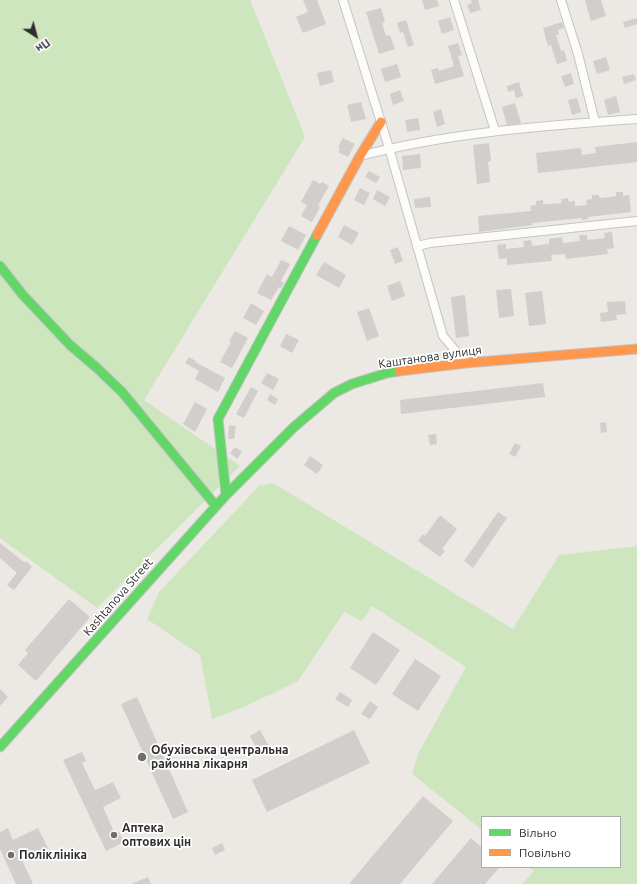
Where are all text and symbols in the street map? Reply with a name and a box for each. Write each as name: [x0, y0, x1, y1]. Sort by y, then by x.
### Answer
north arrow: [16, 16, 56, 56]
text: Пн: [34, 37, 52, 55]
street label: Каштанова вулиця: [377, 343, 483, 371]
street label: Kashtanova Street: [80, 555, 156, 639]
place label: Обухівська центральна районна лікарня: [151, 743, 289, 771]
marker: Обухівська центральна районна лікарня: [136, 751, 148, 763]
legend: [481, 816, 621, 868]
place label: Аптека оптових цін: [122, 821, 191, 849]
text: Вільно: [519, 826, 557, 839]
marker: Аптека оптових цін: [109, 830, 119, 840]
text: Повільно: [519, 846, 571, 859]
place label: Поліклініка: [19, 848, 87, 862]
marker: Поліклініка: [6, 850, 16, 860]

